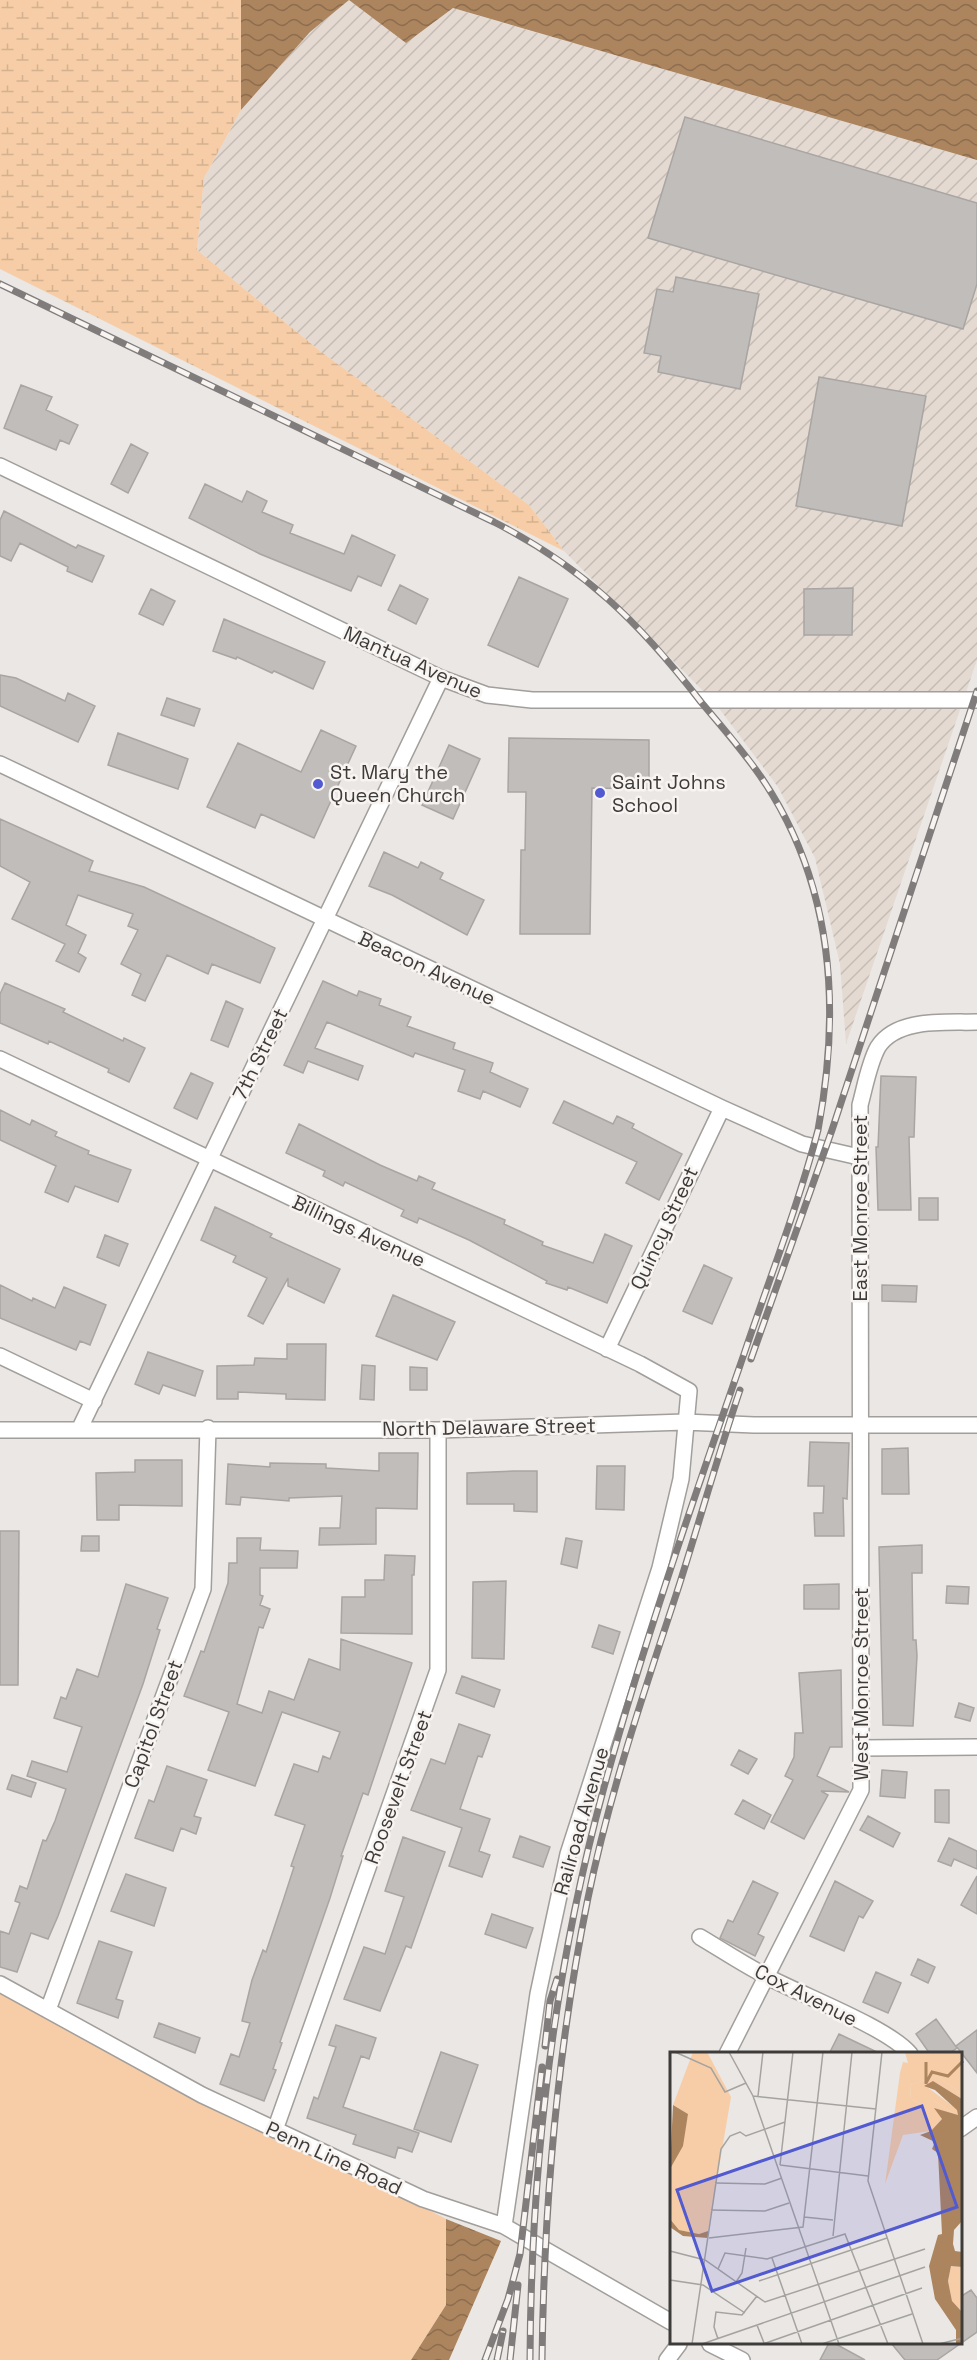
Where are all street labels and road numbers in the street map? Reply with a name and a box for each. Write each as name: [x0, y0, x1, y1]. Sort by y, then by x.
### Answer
street label: Mantua Avenue: [340, 620, 486, 704]
street label: Beacon Avenue: [354, 925, 500, 1011]
street label: 7th Street: [227, 1004, 293, 1104]
street label: East Monroe Street: [847, 1115, 873, 1301]
street label: Quincy Street: [624, 1162, 704, 1294]
street label: Billings Avenue: [288, 1189, 430, 1273]
street label: North Delaware Street: [382, 1412, 596, 1442]
street label: West Monroe Street: [848, 1587, 874, 1781]
street label: Capitol Street: [118, 1656, 188, 1792]
street label: Roosevelt Street: [358, 1706, 438, 1868]
street label: Railroad Avenue: [547, 1744, 615, 1898]
street label: Cox Avenue: [750, 1958, 862, 2032]
street label: Penn Line Road: [262, 2115, 406, 2201]

